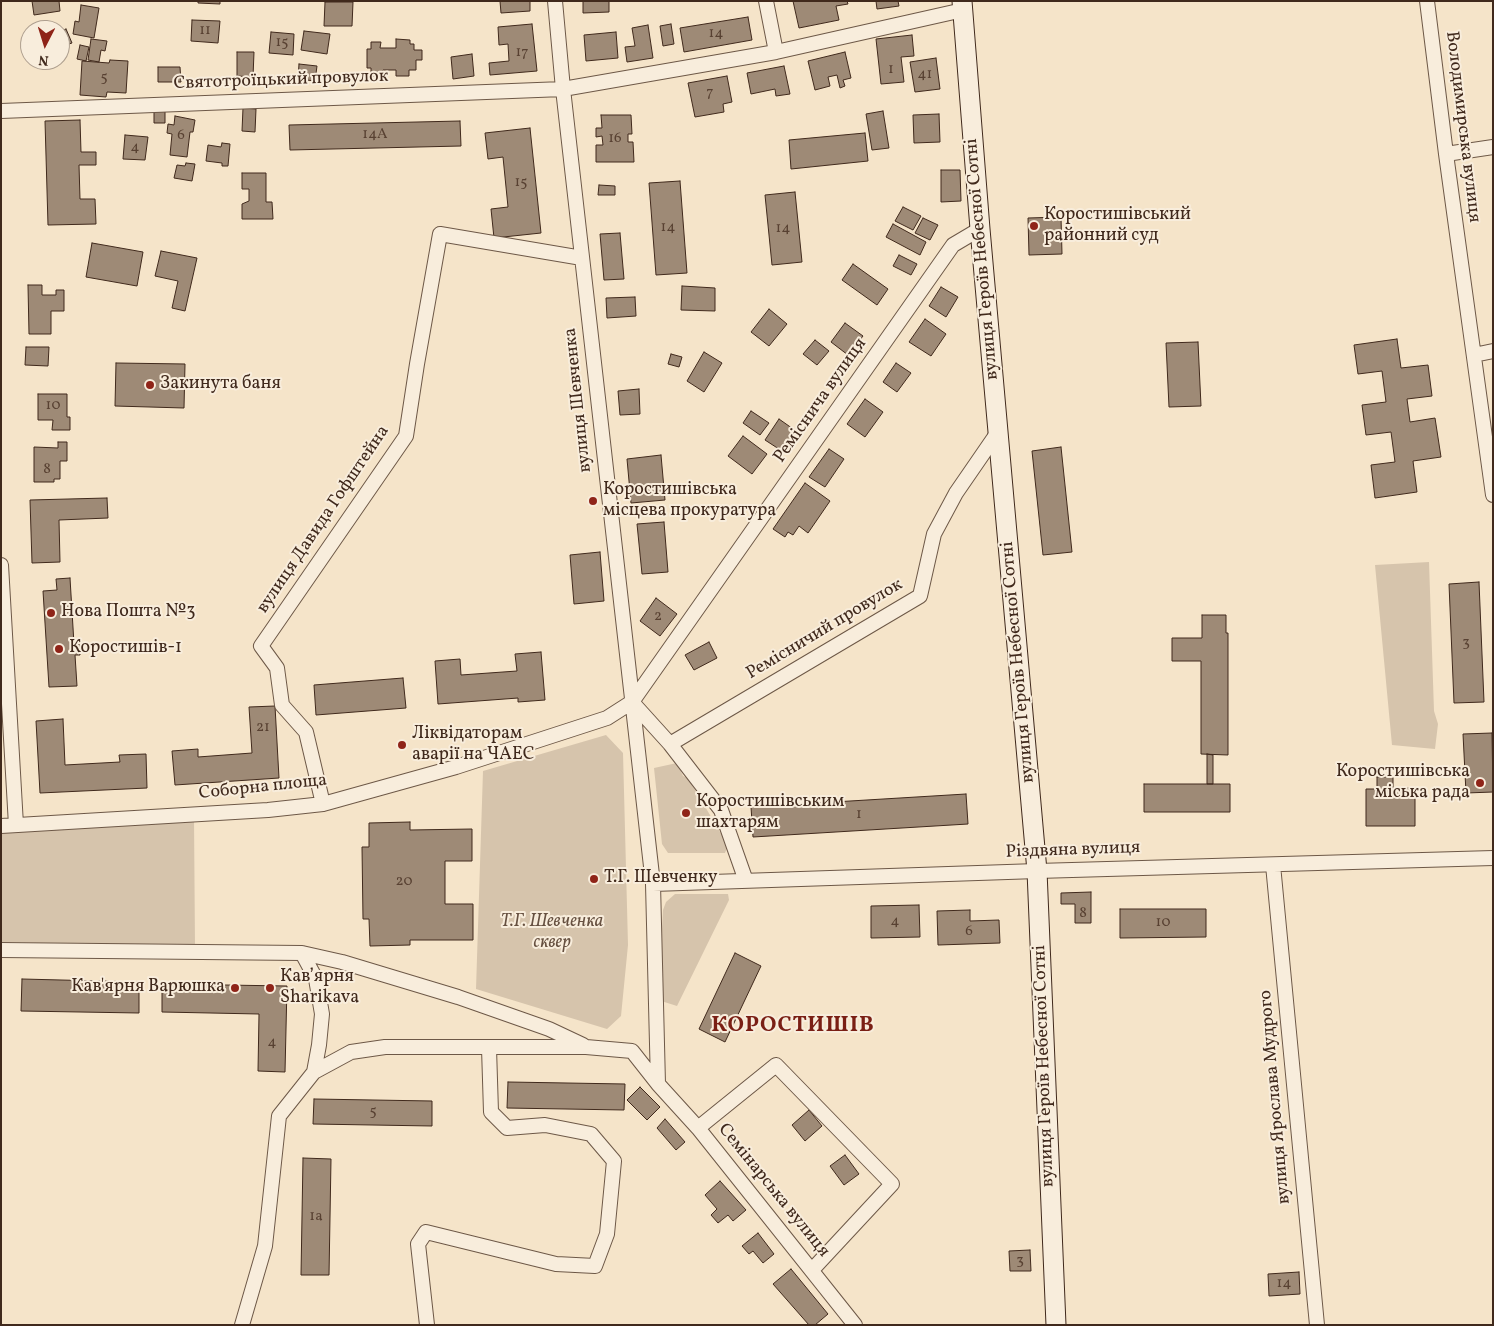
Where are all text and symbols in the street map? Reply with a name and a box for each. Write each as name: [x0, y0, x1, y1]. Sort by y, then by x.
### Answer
north arrow: [20, 20, 70, 70]
house number: 11: [199, 22, 211, 40]
house number: 14: [709, 25, 723, 43]
street label: Володимирська вулиця: [1440, 30, 1484, 224]
house number: 15: [275, 34, 289, 52]
house number: 17: [515, 44, 529, 62]
text: N: [38, 50, 50, 69]
house number: 1: [888, 61, 894, 79]
street label: Святотроїцький провулок: [173, 66, 389, 96]
house number: 41: [918, 66, 932, 84]
house number: 5: [100, 69, 108, 87]
house number: 7: [706, 84, 714, 102]
house number: 14А: [362, 126, 388, 144]
house number: 6: [177, 127, 185, 145]
house number: 16: [608, 130, 622, 148]
street label: вулиця Героїв Небесної Сотні: [962, 137, 1004, 381]
house number: 4: [131, 139, 139, 157]
house number: 15: [514, 174, 528, 192]
place label: Коростишівський районний суд: [1044, 205, 1191, 248]
house number: 14: [661, 219, 675, 237]
house number: 14: [776, 220, 790, 238]
marker: Коростишівський районний суд: [1028, 220, 1040, 232]
street label: вулиця Шевченка: [561, 326, 597, 474]
street label: Реміснича вулиця: [770, 334, 872, 468]
place label: Закинута баня: [160, 374, 281, 396]
marker: Закинута баня: [144, 379, 156, 391]
house number: 10: [46, 397, 60, 415]
street label: вулиця Давида Гофштейна: [253, 422, 395, 618]
house number: 8: [43, 461, 51, 479]
place label: Коростишівська місцева прокуратура: [603, 480, 776, 522]
marker: Коростишівська місцева прокуратура: [587, 495, 599, 507]
street label: вулиця Героїв Небесної Сотні: [998, 540, 1040, 784]
street label: Ремісничий провулок: [743, 575, 907, 685]
place label: Нова Пошта №3: [61, 602, 195, 624]
marker: Нова Пошта №3: [45, 607, 57, 619]
house number: 2: [654, 608, 662, 626]
house number: 3: [1462, 634, 1470, 652]
place label: Коростишів-1: [69, 638, 182, 660]
marker: Коростишів-1: [53, 643, 65, 655]
house number: 21: [256, 719, 270, 737]
place label: Ліквідаторам аварії на ЧАЕС: [412, 724, 535, 766]
marker: Ліквідаторам аварії на ЧАЕС: [396, 739, 408, 751]
place label: Коростишівська міська рада: [1336, 762, 1470, 804]
street label: Соборна площа: [198, 771, 328, 805]
marker: Коростишівська міська рада: [1474, 777, 1486, 789]
place label: Коростишівським шахтарям: [696, 792, 844, 834]
house number: 1: [856, 806, 862, 824]
marker: Коростишівським шахтарям: [680, 807, 692, 819]
street label: Різдвяна вулиця: [1005, 838, 1141, 864]
place label: Т.Г. Шевченку: [604, 868, 718, 890]
house number: 20: [396, 873, 412, 891]
marker: Т.Г. Шевченку: [588, 873, 600, 885]
house number: 8: [1079, 905, 1087, 923]
park label: Т.Г. Шевченка сквер: [501, 912, 603, 954]
house number: 4: [891, 913, 899, 931]
house number: 10: [1156, 914, 1170, 932]
house number: 6: [965, 923, 973, 941]
street label: вулиця Героїв Небесної Сотні: [1030, 945, 1060, 1187]
place label: Кав’ярня Sharikava: [280, 967, 359, 1010]
place label: Кав'ярня Варюшка: [71, 977, 225, 999]
marker: Кав'ярня Варюшка: [229, 982, 241, 994]
marker: Кав’ярня Sharikava: [264, 982, 276, 994]
street label: вулиця Ярослава Мудрого: [1256, 989, 1296, 1205]
district label: КОРОСТИШІВ: [710, 1014, 876, 1040]
house number: 4: [268, 1034, 276, 1052]
house number: 5: [369, 1103, 377, 1121]
street label: Семінарська вулиця: [712, 1120, 834, 1262]
house number: 1а: [309, 1208, 323, 1226]
house number: 3: [1016, 1252, 1024, 1270]
house number: 14: [1277, 1275, 1291, 1293]

